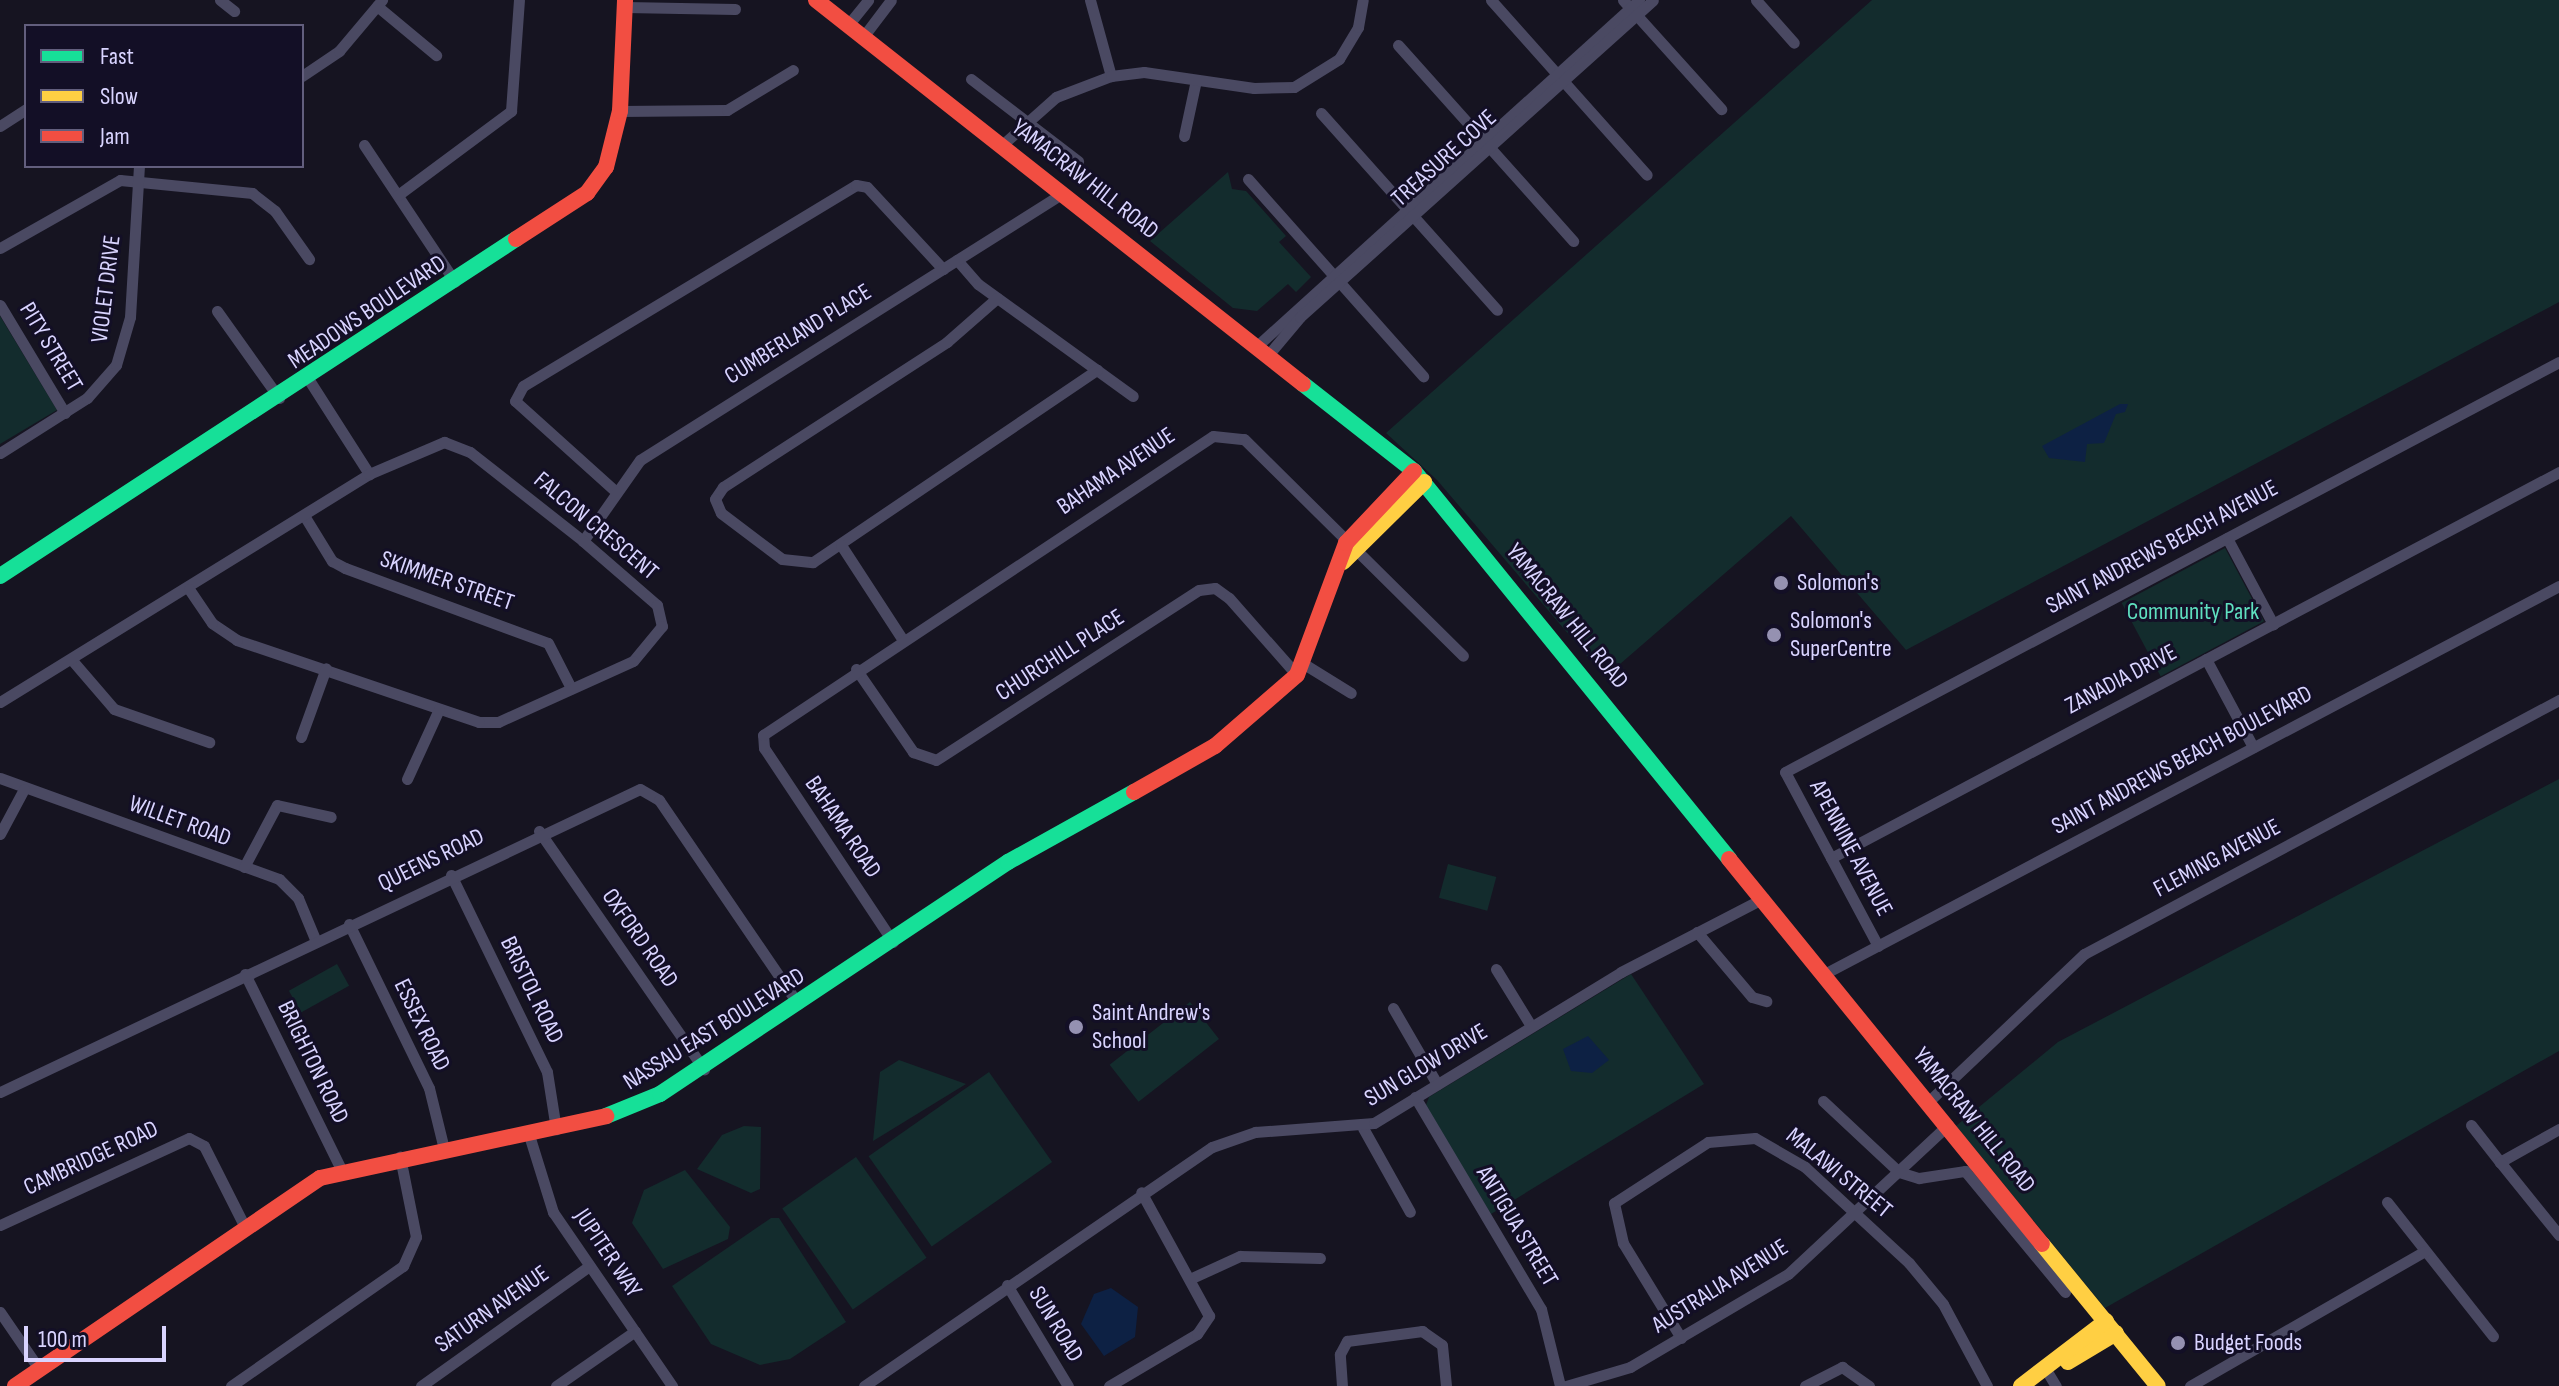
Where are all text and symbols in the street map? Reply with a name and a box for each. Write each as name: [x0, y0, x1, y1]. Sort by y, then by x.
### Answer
legend: [24, 24, 304, 168]
text: Fast: [100, 42, 134, 71]
text: Slow: [100, 82, 138, 111]
street label: TREASURE COVE: [1385, 103, 1503, 213]
street label: YAMACRAW HILL ROAD: [1006, 113, 1164, 245]
text: Jam: [100, 122, 130, 151]
street label: VIOLET DRIVE: [85, 234, 127, 344]
street label: MEADOWS BOULEVARD: [283, 249, 451, 375]
street label: CUMBERLAND PLACE: [719, 277, 877, 391]
street label: PITY STREET: [13, 297, 89, 397]
street label: BAHAMA AVENUE: [1052, 421, 1180, 521]
street label: FALCON CRESCENT: [528, 466, 664, 586]
street label: SAINT ANDREWS BEACH AVENUE: [2041, 474, 2283, 620]
street label: YAMACRAW HILL ROAD: [1500, 538, 1634, 694]
street label: SKIMMER STREET: [376, 545, 518, 617]
place label: Solomon's: [1797, 569, 1879, 597]
marker: Solomon's: [1772, 574, 1790, 592]
park label: Community Park: [2127, 598, 2259, 626]
street label: CHURCHILL PLACE: [990, 603, 1130, 707]
place label: Solomon's SuperCentre: [1790, 607, 1892, 663]
marker: Solomon's SuperCentre: [1765, 626, 1783, 644]
street label: ZANADIA DRIVE: [2060, 638, 2182, 720]
street label: SAINT ANDREWS BEACH BOULEVARD: [2047, 679, 2317, 841]
street label: BAHAMA ROAD: [799, 771, 887, 883]
street label: APENNINE AVENUE: [1803, 775, 1899, 921]
street label: WILLET ROAD: [125, 789, 235, 853]
street label: FLEMING AVENUE: [2149, 812, 2285, 904]
street label: QUEENS ROAD: [373, 822, 489, 898]
street label: OXFORD ROAD: [596, 883, 684, 993]
street label: BRISTOL ROAD: [494, 932, 570, 1048]
street label: NASSAU EAST BOULEVARD: [618, 962, 810, 1096]
street label: ESSEX ROAD: [387, 974, 457, 1076]
street label: BRIGHTON ROAD: [271, 996, 355, 1128]
place label: Saint Andrew's School: [1092, 999, 1210, 1055]
street label: SUN GLOW DRIVE: [1359, 1017, 1493, 1113]
marker: Saint Andrew's School: [1067, 1018, 1085, 1036]
street label: YAMACRAW HILL ROAD: [1907, 1042, 2041, 1198]
street label: CAMBRIDGE ROAD: [19, 1114, 163, 1202]
street label: MALAWI STREET: [1780, 1121, 1898, 1225]
street label: ANTIGUA STREET: [1470, 1161, 1564, 1291]
street label: JUPITER WAY: [568, 1203, 648, 1303]
street label: AUSTRALIA AVENUE: [1647, 1233, 1793, 1339]
street label: SATURN AVENUE: [429, 1259, 555, 1359]
street label: SUN ROAD: [1022, 1281, 1090, 1367]
scale bar: [28, 1310, 170, 1360]
text: 100 m: [38, 1325, 87, 1354]
place label: Budget Foods: [2194, 1329, 2302, 1357]
marker: Budget Foods: [2169, 1334, 2187, 1352]

